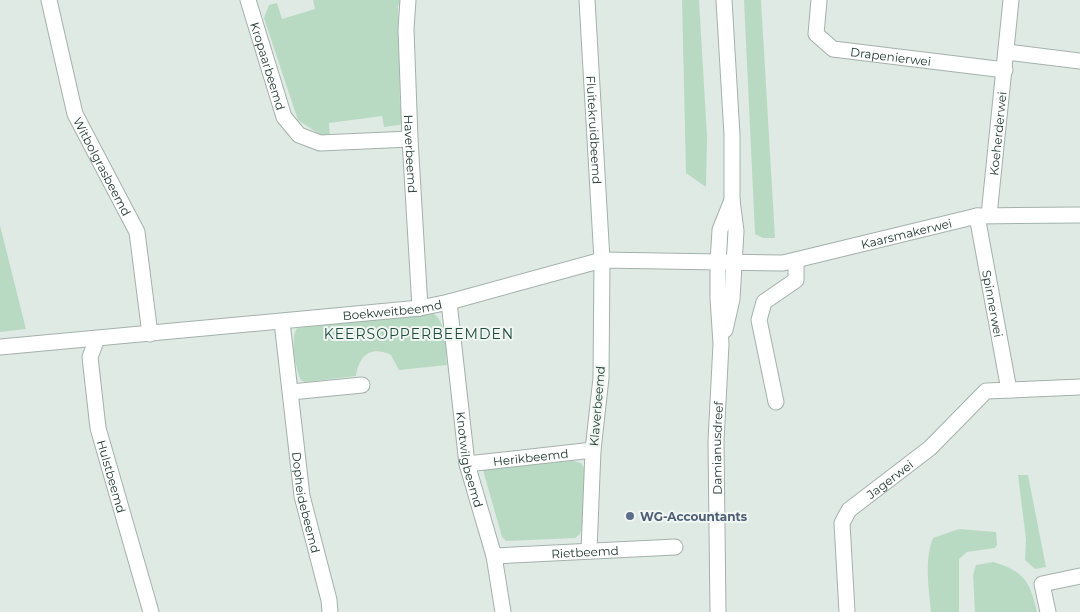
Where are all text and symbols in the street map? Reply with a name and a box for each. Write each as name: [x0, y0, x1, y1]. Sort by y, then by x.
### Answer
street label: Kropaarbeemd: [248, 20, 289, 112]
street label: Drapenierwei: [850, 44, 932, 68]
street label: Fluitekruidbeemd: [584, 75, 605, 185]
street label: Koeherderwei: [986, 91, 1009, 176]
street label: Haverbeemd: [402, 114, 421, 193]
street label: Witbolgrasbeemd: [70, 115, 134, 218]
street label: Kaarsmakerwei: [859, 215, 953, 251]
street label: Spinnerwei: [980, 269, 1007, 338]
street label: Boekweitbeemd: [342, 296, 443, 323]
district label: KEERSOPPERBEEMDEN: [324, 325, 514, 343]
street label: Klaverbeemd: [586, 365, 608, 447]
street label: Damianusdreef: [708, 400, 726, 495]
street label: Knotwilgbeemd: [454, 411, 487, 509]
street label: Hulstbeemd: [94, 438, 130, 515]
street label: Herikbeemd: [492, 445, 569, 469]
street label: Dopheidebeemd: [289, 451, 324, 554]
street label: Jagerwei: [863, 456, 916, 502]
place label: WG-Accountants: [640, 509, 748, 524]
marker: WG-Accountants: [624, 510, 636, 522]
street label: Rietbeemd: [551, 542, 619, 561]

